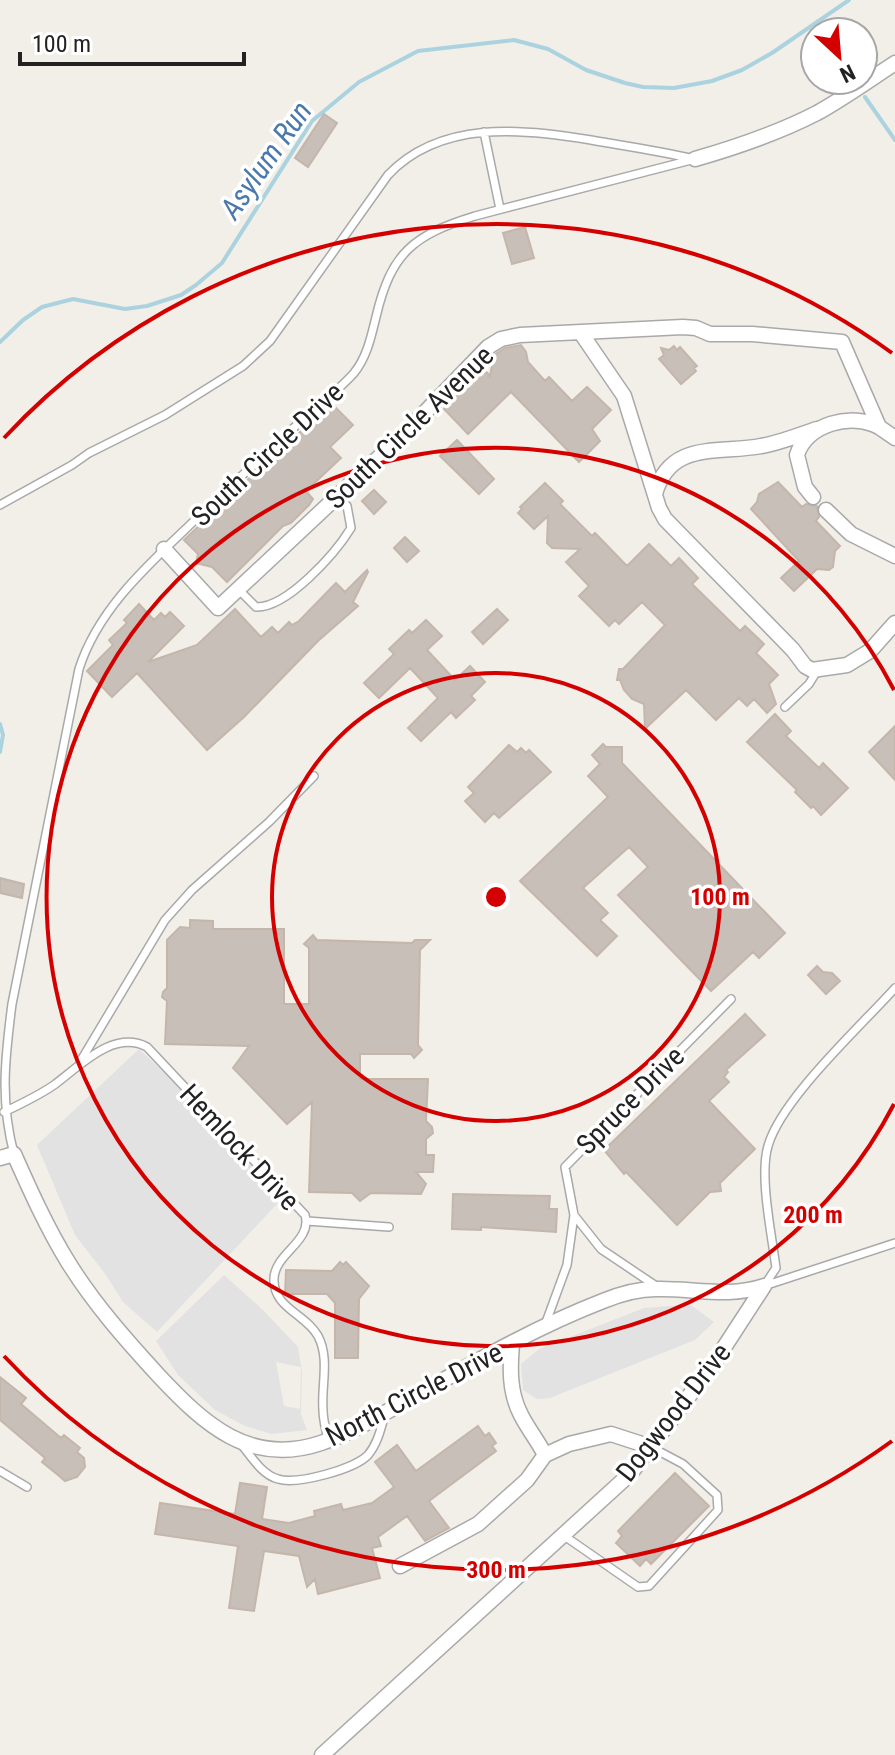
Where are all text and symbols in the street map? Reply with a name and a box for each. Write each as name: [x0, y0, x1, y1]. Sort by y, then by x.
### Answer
scale bar: [20, 16, 244, 66]
north arrow: [799, 16, 879, 96]
text: 100 m: [32, 30, 91, 58]
text: N: [836, 59, 859, 88]
water label: Asylum Run: [212, 94, 319, 226]
street label: South Circle Avenue: [319, 339, 500, 516]
street label: South Circle Drive: [185, 376, 350, 533]
centre of rings: [482, 883, 510, 911]
text: 100 m: [690, 883, 750, 911]
street label: Spruce Drive: [570, 1040, 691, 1161]
street label: Hemlock Drive: [173, 1078, 306, 1217]
text: 200 m: [783, 1201, 843, 1229]
street label: North Circle Drive: [320, 1336, 508, 1453]
street label: Dogwood Drive: [609, 1337, 738, 1488]
text: 300 m: [466, 1556, 526, 1584]

